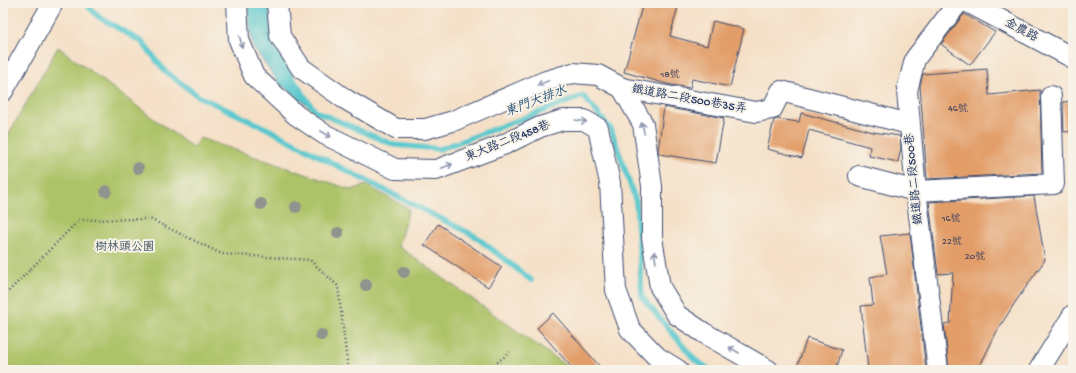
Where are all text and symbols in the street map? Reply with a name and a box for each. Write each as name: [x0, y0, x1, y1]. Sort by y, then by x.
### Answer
street label: 金農路: [1002, 15, 1041, 46]
one-way arrow: [238, 35, 245, 48]
house number: 18號: [659, 69, 680, 81]
one-way arrow: [538, 80, 550, 87]
water label: 東門大排水: [503, 82, 570, 121]
street label: 鐵道路二段500巷35弄: [630, 82, 748, 117]
house number: 46號: [948, 103, 968, 115]
one-way arrow: [575, 117, 588, 125]
street label: 東大路二段458巷: [463, 118, 553, 165]
one-way arrow: [639, 122, 647, 135]
one-way arrow: [320, 131, 332, 139]
street label: 鐵道路二段500巷: [902, 133, 927, 226]
one-way arrow: [440, 162, 452, 170]
house number: 16號: [940, 213, 961, 225]
house number: 22號: [942, 236, 962, 248]
park label: 樹林頭公園: [95, 240, 155, 255]
one-way arrow: [651, 251, 659, 264]
house number: 20號: [965, 251, 985, 263]
one-way arrow: [728, 346, 740, 354]

